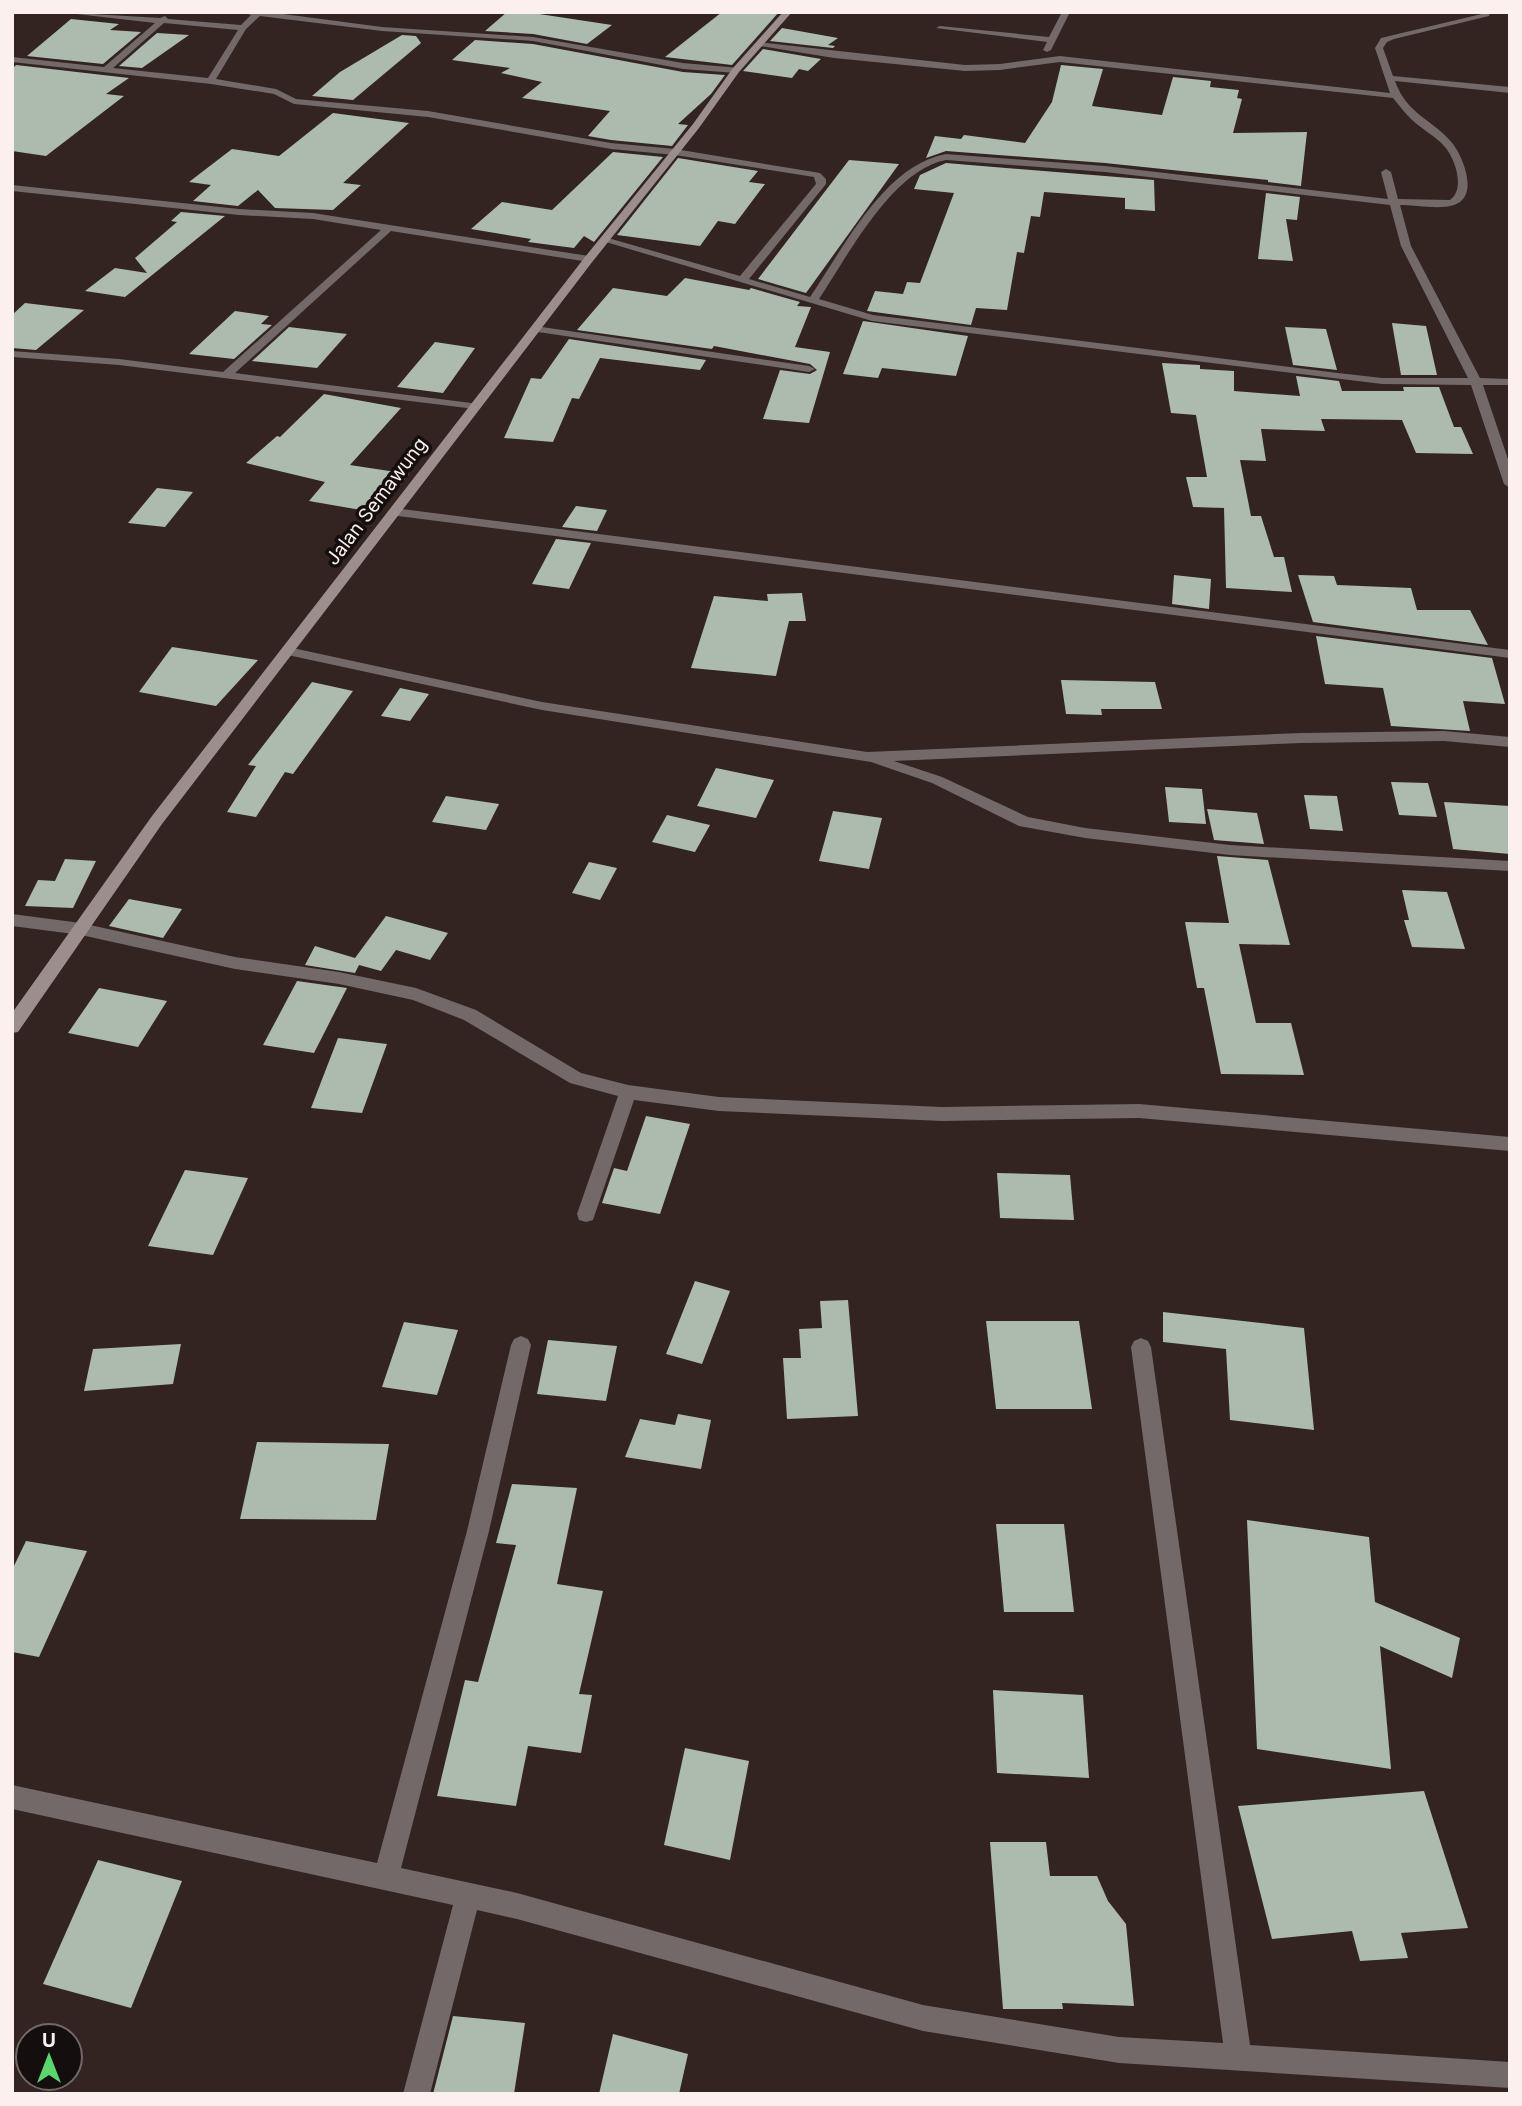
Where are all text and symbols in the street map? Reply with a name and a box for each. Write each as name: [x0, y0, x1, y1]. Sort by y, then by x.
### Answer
street label: Jalan Semawung: [321, 433, 432, 570]
north arrow: [14, 2022, 84, 2092]
text: U: [42, 2029, 56, 2052]

